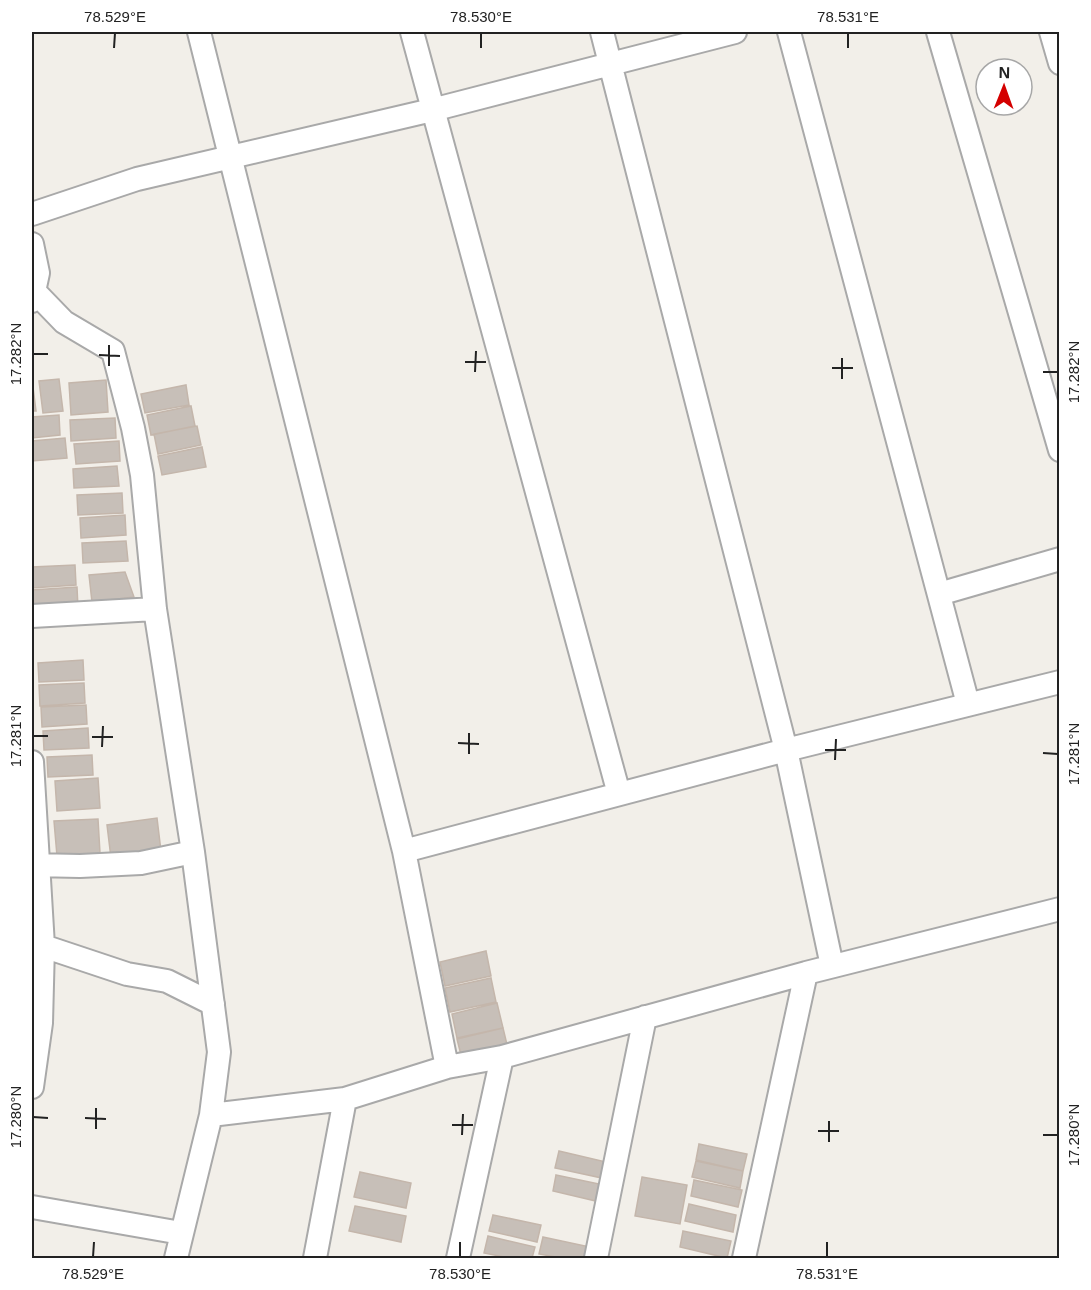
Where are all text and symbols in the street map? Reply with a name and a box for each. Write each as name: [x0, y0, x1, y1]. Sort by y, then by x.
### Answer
text: 78.529°E: [84, 8, 146, 25]
text: 78.530°E: [450, 8, 512, 25]
text: 78.531°E: [817, 8, 879, 25]
north arrow: [974, 57, 1034, 117]
text: N: [998, 64, 1010, 81]
text: 17.282°N: [7, 323, 24, 385]
text: 17.282°N: [1065, 341, 1082, 403]
text: 17.281°N: [7, 705, 24, 767]
text: 17.281°N: [1065, 723, 1082, 785]
text: 17.280°N: [7, 1086, 24, 1148]
text: 17.280°N: [1065, 1104, 1082, 1166]
text: 78.529°E: [62, 1265, 124, 1282]
text: 78.530°E: [429, 1265, 491, 1282]
text: 78.531°E: [796, 1265, 858, 1282]

